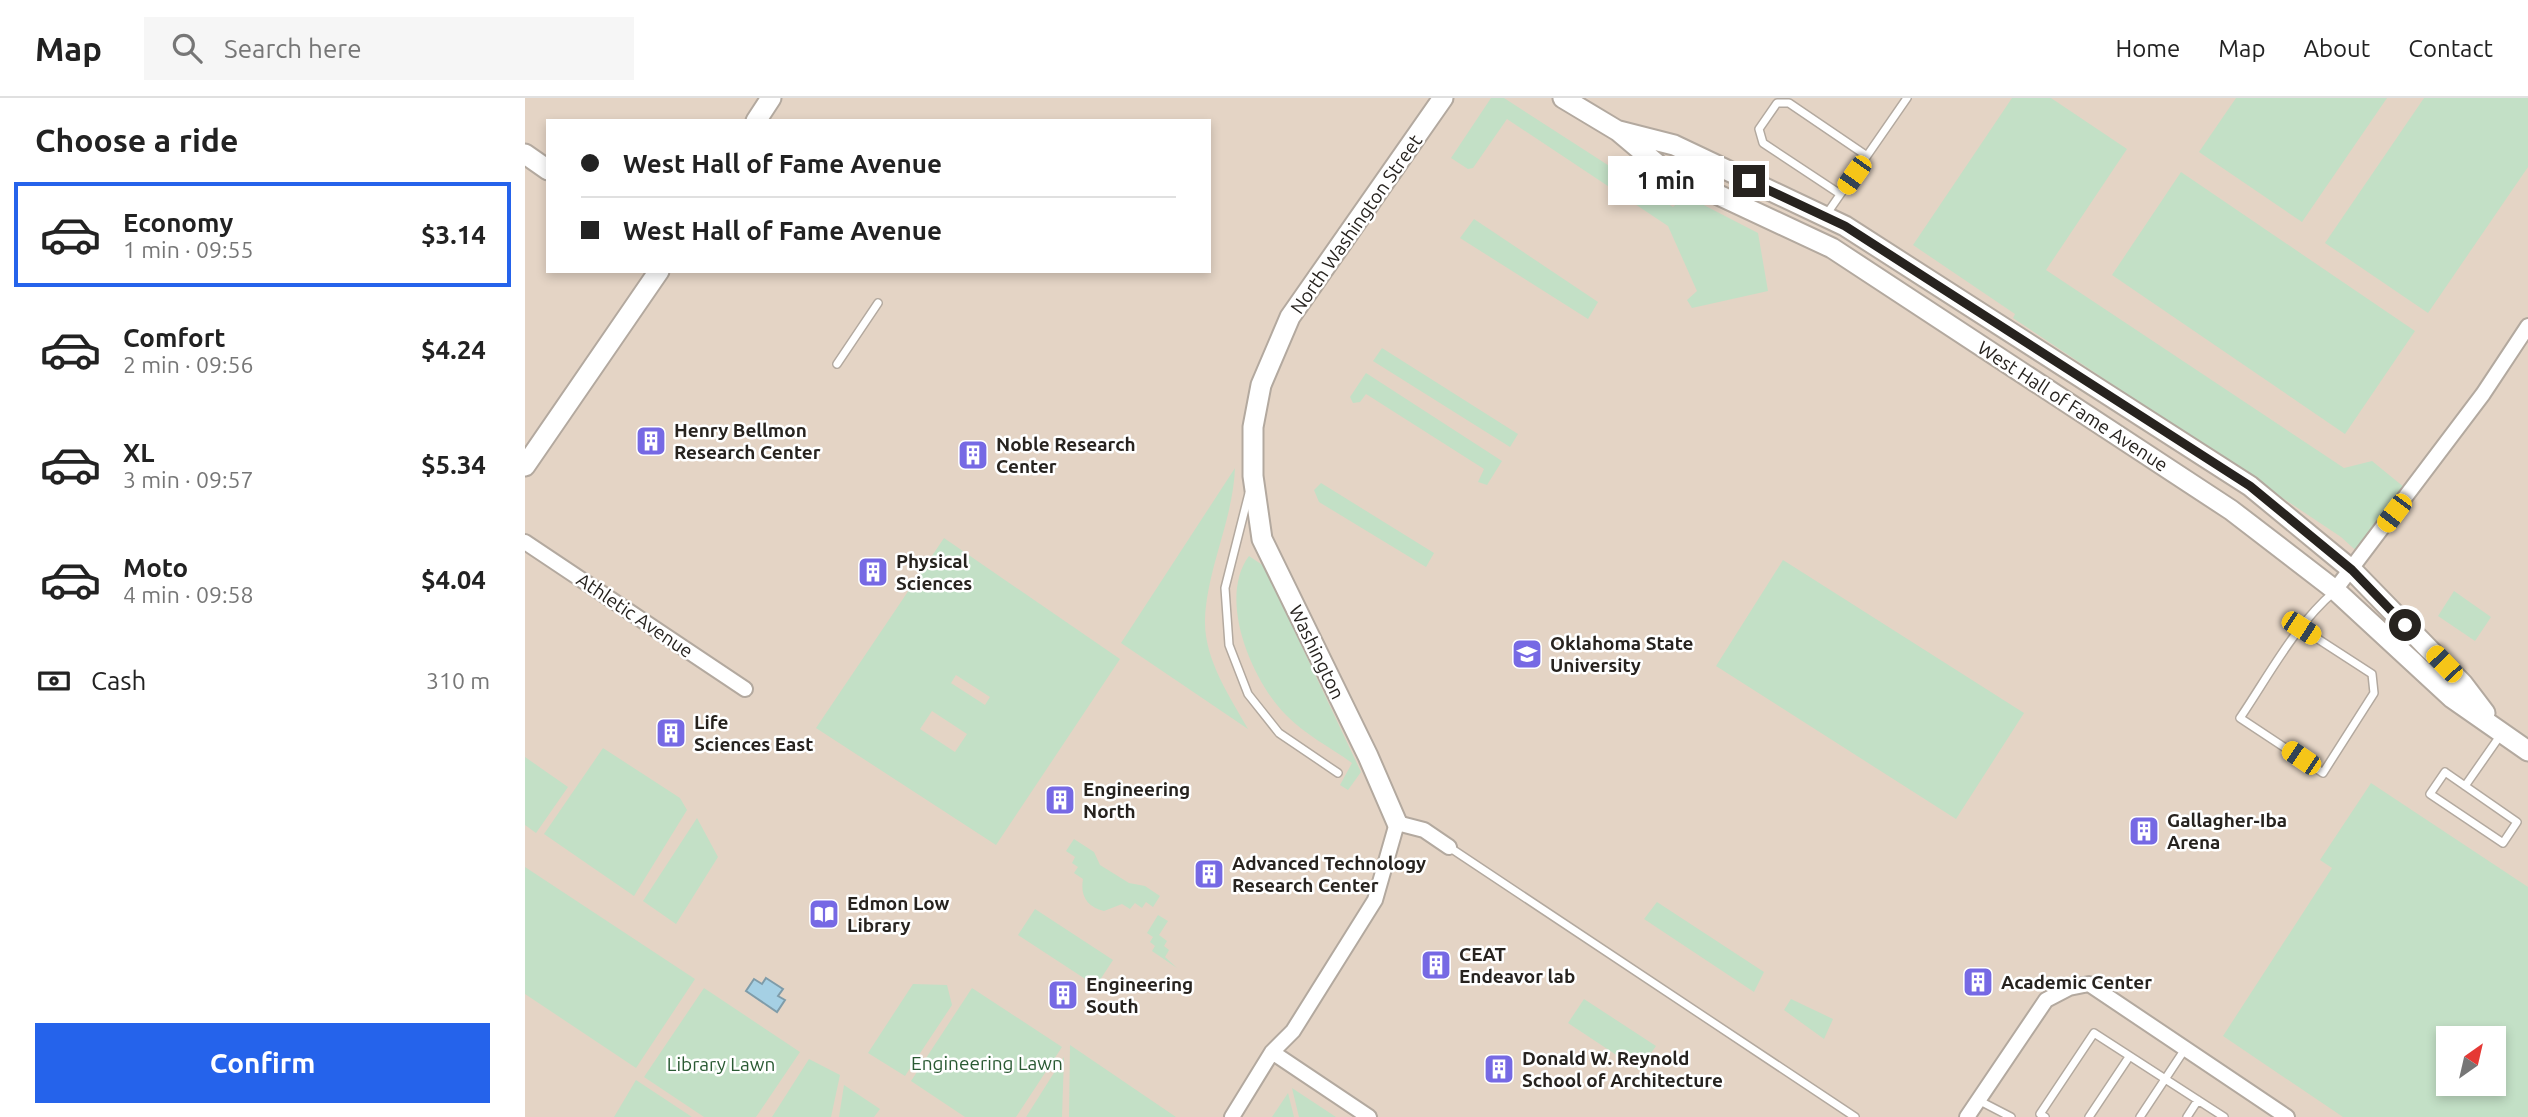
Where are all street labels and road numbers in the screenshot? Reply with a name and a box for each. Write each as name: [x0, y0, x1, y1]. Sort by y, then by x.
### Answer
street label: North Washington Street: [1286, 130, 1427, 318]
street label: West Hall of Fame Avenue: [1974, 336, 2172, 476]
street label: Athletic Avenue: [573, 568, 697, 662]
street label: Washington: [1285, 601, 1349, 703]

